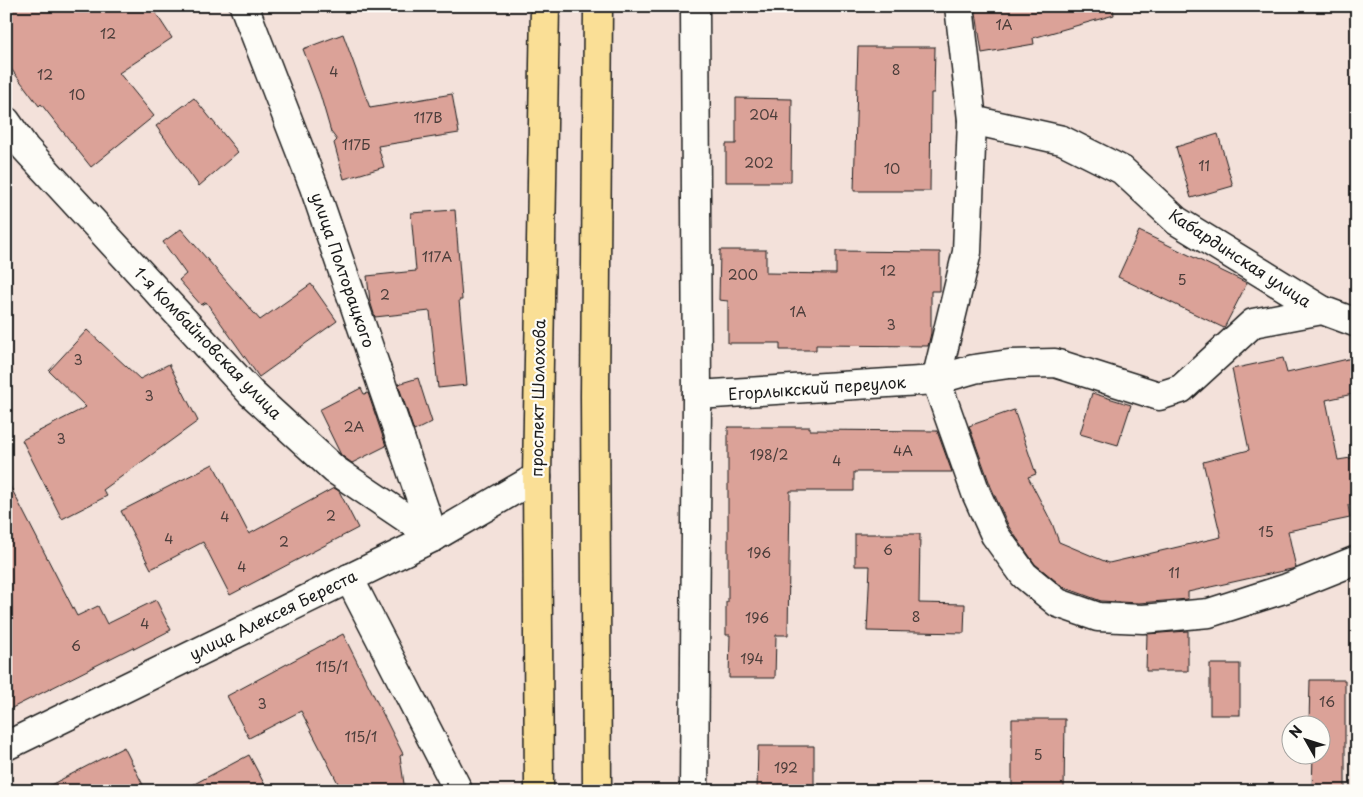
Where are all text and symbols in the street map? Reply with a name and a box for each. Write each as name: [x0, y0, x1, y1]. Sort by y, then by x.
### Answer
house number: 1А: [995, 14, 1013, 35]
house number: 12: [100, 23, 116, 44]
house number: 8: [892, 59, 900, 80]
house number: 4: [329, 61, 339, 82]
house number: 12: [37, 64, 53, 85]
house number: 10: [69, 84, 85, 105]
house number: 204: [749, 104, 779, 125]
house number: 117В: [414, 107, 442, 128]
house number: 117Б: [342, 134, 370, 155]
house number: 202: [744, 152, 774, 173]
house number: 11: [1198, 155, 1210, 176]
house number: 10: [884, 158, 900, 179]
street label: улица Полторацкого: [306, 189, 382, 351]
street label: Кабардинская улица: [1165, 202, 1317, 312]
house number: 117А: [422, 246, 452, 267]
house number: 12: [880, 260, 896, 281]
street label: 1-я Комбайновская улица: [129, 261, 288, 424]
house number: 200: [728, 264, 758, 285]
house number: 5: [1177, 269, 1187, 290]
house number: 2: [380, 284, 390, 305]
house number: 1А: [789, 301, 807, 322]
house number: 3: [886, 314, 896, 335]
street label: проспект Шолохова: [524, 319, 550, 477]
house number: 3: [73, 349, 83, 370]
street label: Егорлыкский переулок: [727, 369, 907, 405]
house number: 3: [144, 385, 154, 406]
house number: 2А: [344, 416, 365, 437]
house number: 3: [56, 428, 66, 449]
house number: 4А: [893, 440, 913, 461]
house number: 198/2: [750, 444, 788, 465]
house number: 4: [832, 450, 842, 471]
house number: 2: [326, 505, 336, 526]
house number: 4: [220, 506, 230, 527]
house number: 15: [1258, 521, 1274, 542]
house number: 4: [164, 528, 174, 549]
house number: 2: [279, 531, 289, 552]
house number: 6: [883, 539, 893, 560]
house number: 196: [747, 542, 771, 563]
house number: 4: [237, 556, 247, 577]
house number: 11: [1168, 562, 1180, 583]
street label: улица Алексея Береста: [185, 563, 361, 665]
house number: 8: [912, 606, 920, 627]
house number: 196: [745, 607, 769, 628]
house number: 4: [140, 613, 150, 634]
house number: 6: [71, 635, 81, 656]
house number: 194: [740, 648, 764, 669]
house number: 115/1: [316, 656, 348, 677]
house number: 16: [1319, 691, 1335, 712]
house number: 3: [257, 693, 267, 714]
north arrow: [1280, 714, 1330, 764]
text: N: [1284, 721, 1307, 742]
house number: 115/1: [345, 726, 377, 747]
house number: 5: [1033, 744, 1043, 765]
house number: 192: [774, 757, 798, 778]

